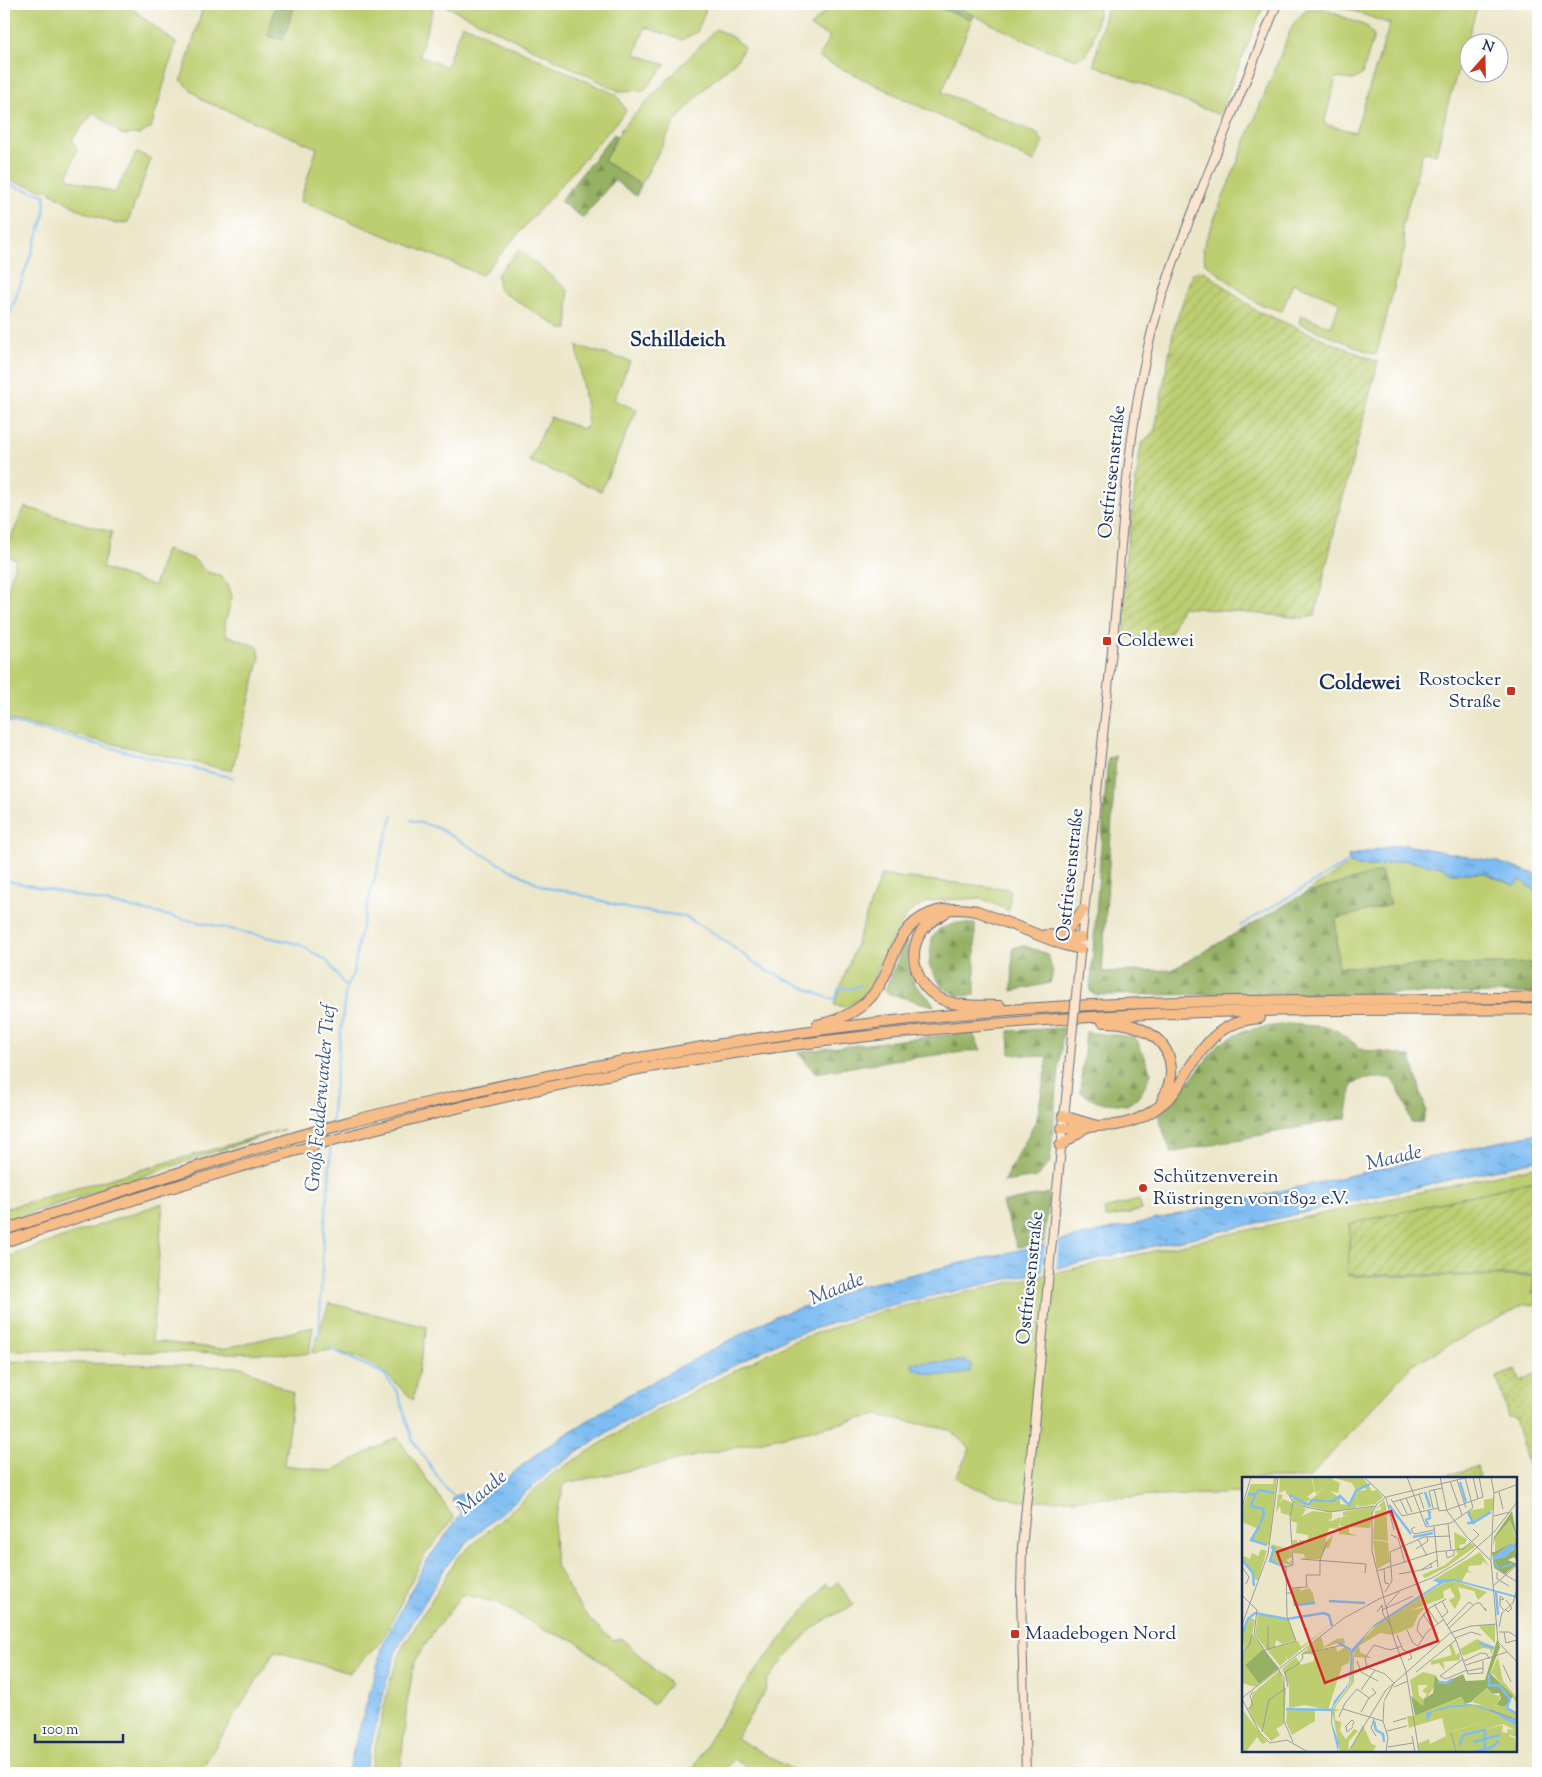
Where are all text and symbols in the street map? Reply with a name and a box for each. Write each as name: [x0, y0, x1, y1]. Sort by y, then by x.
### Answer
north arrow: [1460, 32, 1510, 82]
text: N: [1479, 36, 1496, 59]
district label: Schilldeich: [630, 327, 726, 356]
street label: Ostfriesenstraße: [1093, 404, 1133, 540]
place label: Coldewei: [1117, 628, 1194, 655]
marker: Coldewei: [1101, 635, 1113, 647]
place label: Rostocker Straße: [1419, 667, 1501, 716]
district label: Coldewei: [1319, 670, 1401, 699]
marker: Rostocker Straße: [1505, 685, 1517, 697]
street label: Ostfriesenstraße: [1051, 807, 1091, 943]
water label: Groß Fedderwarder Tief: [299, 1001, 345, 1193]
water label: Maade: [1363, 1139, 1425, 1179]
place label: Schützenverein Rüstringen von 1892 e.V.: [1153, 1164, 1349, 1213]
marker: Schützenverein Rüstringen von 1892 e.V.: [1137, 1182, 1149, 1194]
street label: Ostfriesenstraße: [1011, 1210, 1051, 1346]
water label: Maade: [805, 1266, 869, 1314]
water label: Maade: [452, 1464, 514, 1522]
inset map: [1242, 1477, 1517, 1752]
place label: Maadebogen Nord: [1025, 1621, 1176, 1648]
marker: Maadebogen Nord: [1009, 1628, 1021, 1640]
scale bar: [35, 1712, 122, 1744]
text: 100 m: [42, 1720, 79, 1741]

